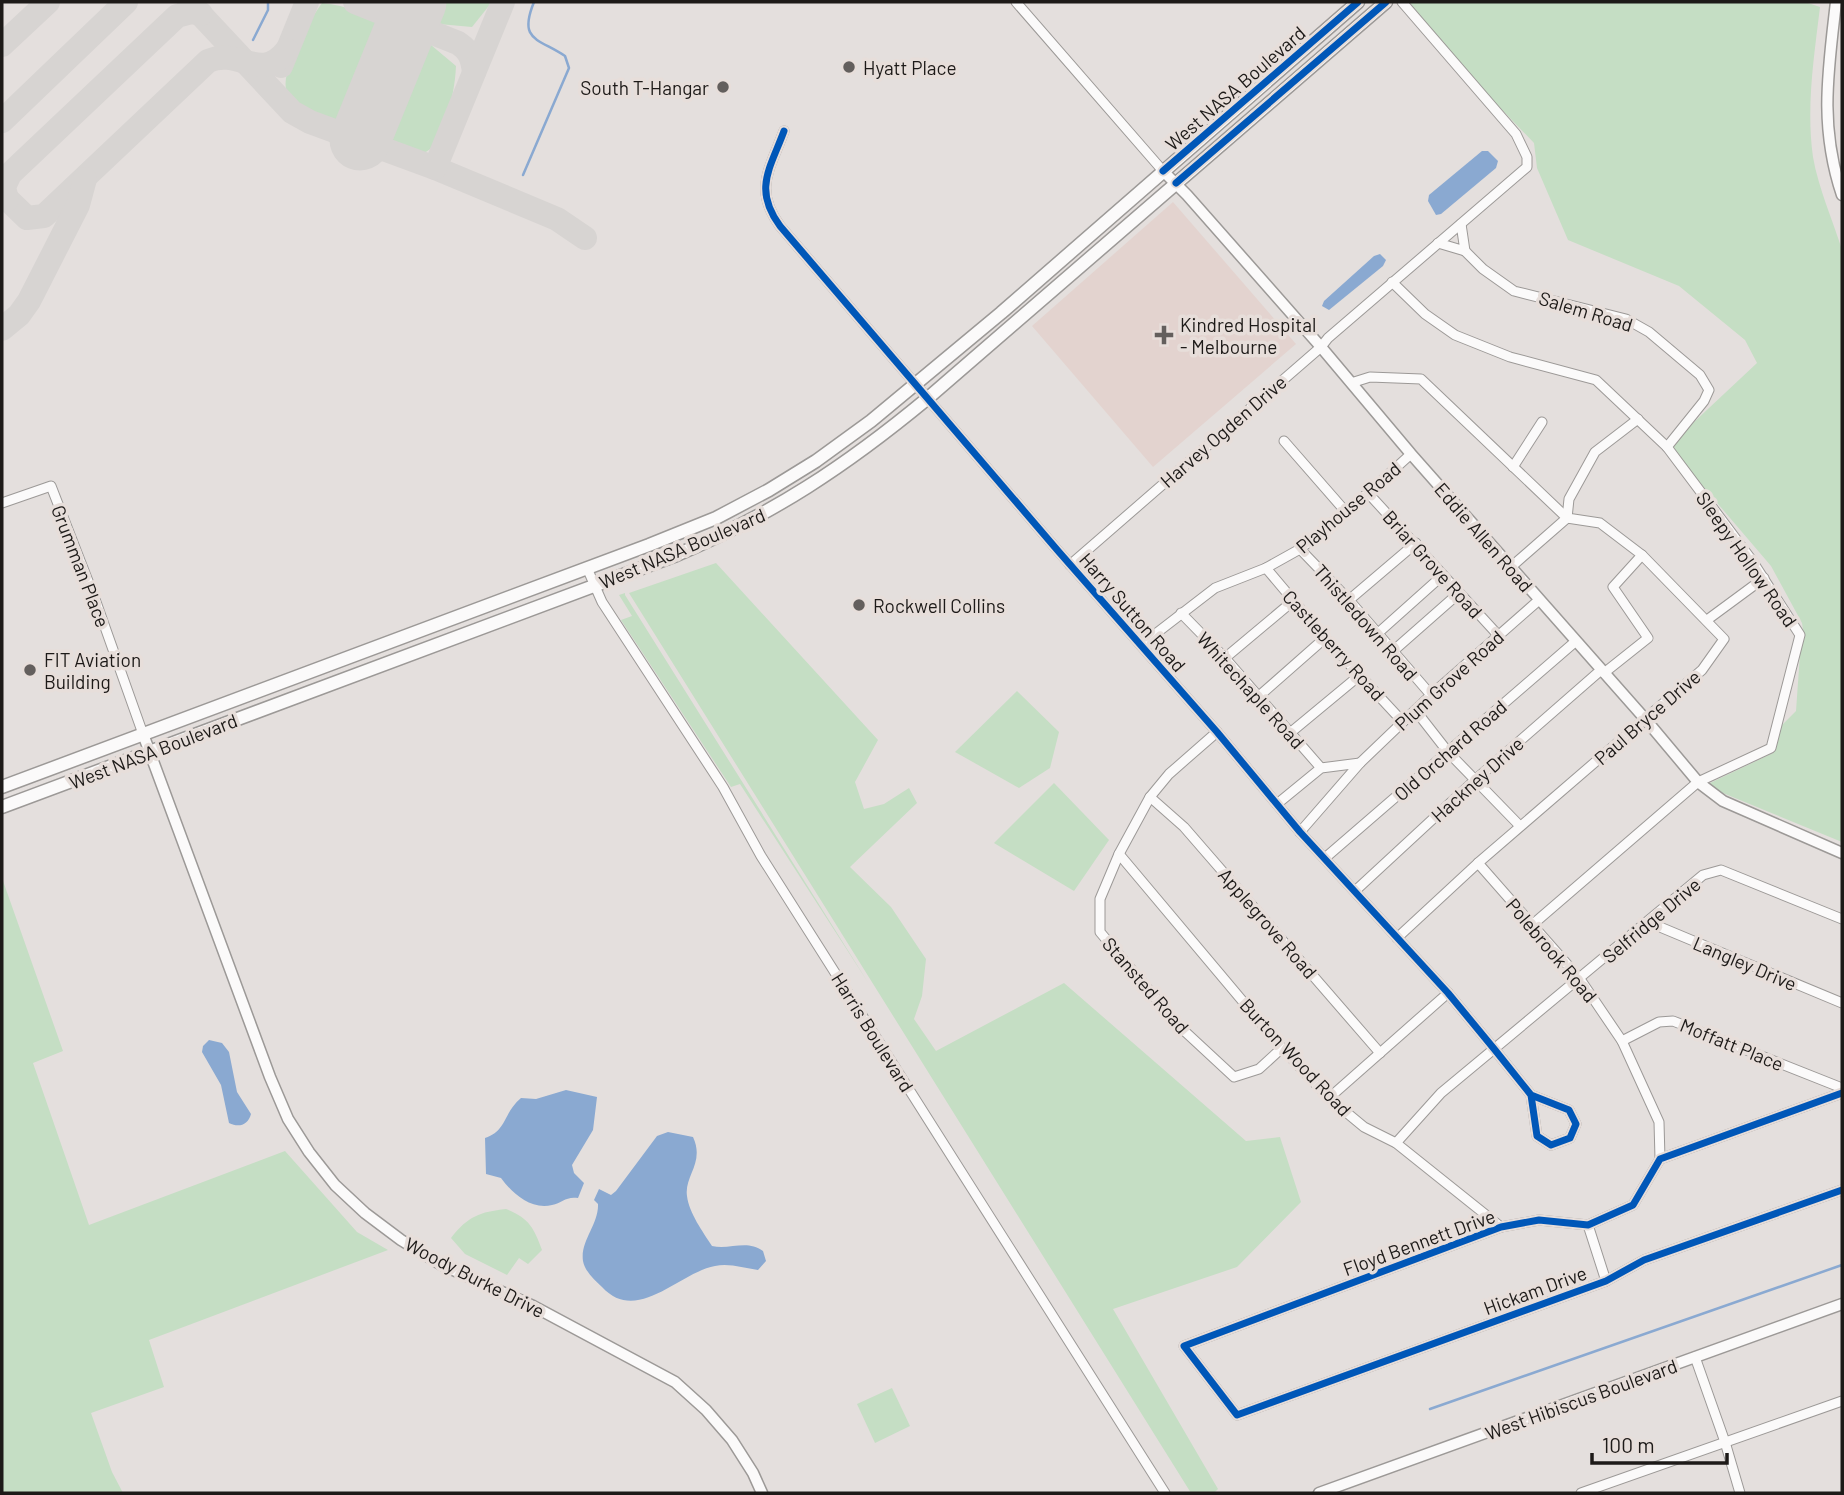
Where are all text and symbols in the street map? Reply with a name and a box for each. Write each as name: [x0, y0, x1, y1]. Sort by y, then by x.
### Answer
street label: West NASA Boulevard: [1160, 21, 1310, 155]
place label: Hyatt Place: [863, 56, 957, 79]
marker: Hyatt Place: [841, 59, 857, 75]
place label: South T-Hangar: [580, 76, 709, 99]
marker: South T-Hangar: [715, 79, 731, 95]
street label: Salem Road: [1536, 286, 1636, 336]
place label: Kindred Hospital - Melbourne: [1180, 313, 1316, 358]
marker: Kindred Hospital - Melbourne: [1154, 325, 1174, 345]
street label: Harvey Ogden Drive: [1155, 370, 1291, 492]
street label: Playhouse Road: [1291, 457, 1405, 557]
street label: Eddie Allen Road: [1430, 478, 1538, 596]
street label: Sleepy Hollow Road: [1692, 487, 1802, 631]
street label: Grumman Place: [47, 502, 115, 630]
street label: West NASA Boulevard: [596, 503, 768, 593]
street label: Briar Grove Road: [1379, 505, 1487, 623]
street label: Harry Sutton Road: [1075, 548, 1191, 676]
street label: Thistledown Road: [1309, 559, 1423, 685]
street label: Castleberry Road: [1278, 585, 1390, 705]
place label: Rockwell Collins: [873, 594, 1005, 617]
marker: Rockwell Collins: [851, 597, 867, 613]
street label: Plum Grove Road: [1390, 625, 1508, 735]
street label: Whitechaple Road: [1193, 627, 1309, 753]
place label: FIT Aviation Building: [44, 648, 141, 693]
marker: FIT Aviation Building: [22, 662, 38, 678]
street label: Paul Bryce Drive: [1589, 665, 1705, 769]
street label: Old Orchard Road: [1389, 695, 1511, 805]
street label: West NASA Boulevard: [66, 708, 240, 794]
street label: Hackney Drive: [1426, 732, 1528, 826]
street label: Applegrove Road: [1214, 863, 1322, 983]
street label: Selfridge Drive: [1597, 872, 1705, 968]
street label: Polebrook Road: [1502, 893, 1602, 1007]
street label: Langley Drive: [1690, 931, 1800, 995]
street label: Stansted Road: [1098, 932, 1194, 1038]
street label: Harris Boulevard: [827, 968, 919, 1096]
street label: Burton Wood Road: [1236, 993, 1356, 1121]
street label: Moffatt Place: [1677, 1013, 1787, 1075]
street label: Floyd Bennett Drive: [1340, 1204, 1498, 1280]
street label: Woody Burke Drive: [401, 1232, 549, 1322]
street label: Hickam Drive: [1480, 1261, 1590, 1319]
street label: West Hibiscus Boulevard: [1482, 1354, 1680, 1444]
scale bar: [1592, 1422, 1727, 1466]
text: 100 m: [1602, 1432, 1655, 1457]

